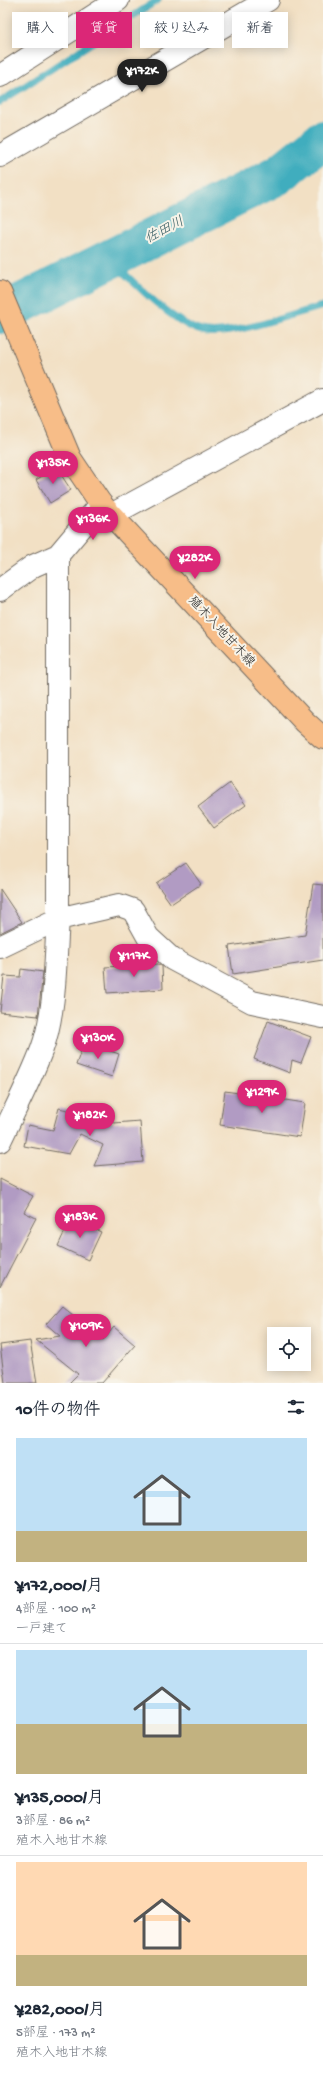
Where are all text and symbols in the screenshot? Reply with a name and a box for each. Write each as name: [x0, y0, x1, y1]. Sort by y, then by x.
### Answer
chip: 購入: [12, 12, 68, 48]
chip: 賃貸: [76, 12, 132, 48]
chip: 絞り込み: [140, 12, 224, 48]
chip: 新着: [232, 12, 288, 48]
pin: ¥172K: [114, 59, 170, 93]
text: ¥172K: [126, 64, 158, 79]
water label: 佐田川: [142, 213, 188, 248]
pin: ¥135K: [25, 451, 81, 485]
text: ¥135K: [37, 456, 69, 471]
pin: ¥136K: [65, 507, 121, 541]
text: ¥136K: [77, 512, 109, 527]
pin: ¥282K: [167, 546, 223, 580]
text: ¥282K: [178, 551, 212, 566]
street label: 殖木入地甘木線: [184, 594, 258, 671]
pin: ¥117K: [106, 944, 162, 978]
text: ¥117K: [119, 949, 149, 964]
pin: ¥130K: [70, 1026, 126, 1060]
text: ¥130K: [82, 1031, 114, 1046]
pin: ¥129K: [234, 1080, 290, 1114]
text: ¥129K: [246, 1085, 278, 1100]
pin: ¥182K: [62, 1103, 118, 1137]
text: ¥182K: [74, 1108, 106, 1123]
pin: ¥183K: [52, 1205, 108, 1239]
text: ¥183K: [64, 1210, 96, 1225]
pin: ¥109K: [58, 1314, 114, 1348]
text: ¥109K: [70, 1319, 102, 1334]
map controls: [267, 1327, 311, 1371]
button: locate: [267, 1327, 311, 1371]
icon: filters: [285, 1396, 307, 1418]
text: 10件の物件: [16, 1401, 101, 1421]
icon: home: [126, 1464, 198, 1536]
text: ¥172,000/月: [16, 1577, 103, 1597]
text: 4部屋 · 100 m²: [16, 1602, 96, 1617]
text: 一戸建て: [16, 1622, 68, 1637]
icon: home: [126, 1676, 198, 1748]
text: ¥135,000/月: [16, 1789, 104, 1809]
text: 3部屋 · 86 m²: [16, 1814, 90, 1829]
text: 殖木入地甘木線: [16, 1834, 107, 1849]
icon: home: [126, 1888, 198, 1960]
text: ¥282,000/月: [16, 2001, 105, 2021]
text: 5部屋 · 173 m²: [16, 2026, 95, 2041]
text: 殖木入地甘木線: [16, 2046, 107, 2061]

